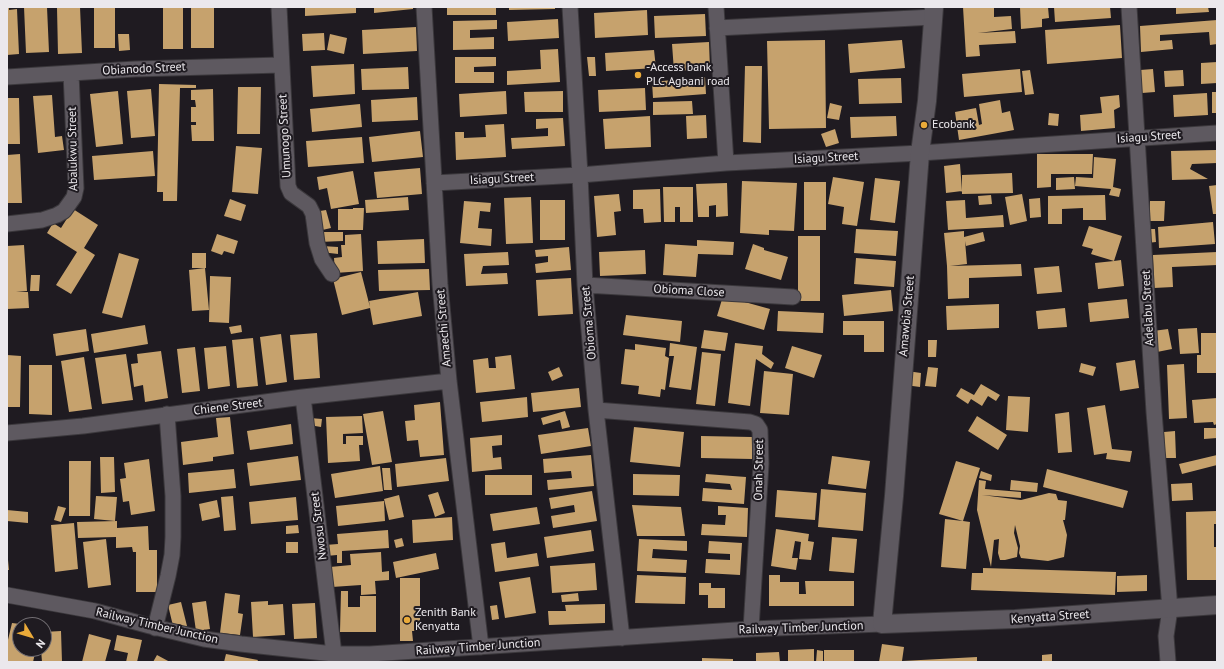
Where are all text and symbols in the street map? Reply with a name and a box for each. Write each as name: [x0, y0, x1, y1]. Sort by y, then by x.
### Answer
street label: Obianodo Street: [102, 60, 186, 78]
place label: -Access bank PLC Agbani road: [646, 61, 730, 89]
marker: -Access bank PLC Agbani road: [633, 70, 643, 80]
street label: Umunogo Street: [276, 94, 294, 178]
street label: Abalukwu Street: [65, 107, 81, 191]
place label: Ecobank: [932, 118, 975, 132]
marker: Ecobank: [919, 120, 929, 130]
street label: Isiagu Street: [1116, 128, 1182, 146]
street label: Isiagu Street: [793, 149, 859, 167]
street label: Isiagu Street: [469, 170, 535, 188]
street label: Adelabu Street: [1139, 270, 1157, 346]
street label: Amawbia Street: [896, 275, 918, 357]
street label: Obioma Close: [653, 282, 725, 300]
street label: Obioma Street: [579, 286, 599, 360]
street label: Amaechi Street: [433, 289, 455, 367]
street label: Chiene Street: [193, 396, 263, 418]
street label: Onah Street: [751, 439, 767, 501]
street label: Nwosu Street: [308, 491, 330, 561]
street label: Railway Timber Junction: [95, 605, 219, 647]
place label: Zenith Bank Kenyatta: [415, 606, 476, 634]
street label: Kenyatta Street: [1010, 607, 1090, 627]
marker: Zenith Bank Kenyatta: [402, 615, 412, 625]
north arrow: [12, 617, 52, 657]
street label: Railway Timber Junction: [738, 619, 864, 637]
street label: Railway Timber Junction: [415, 635, 541, 659]
text: N: [33, 637, 48, 651]

